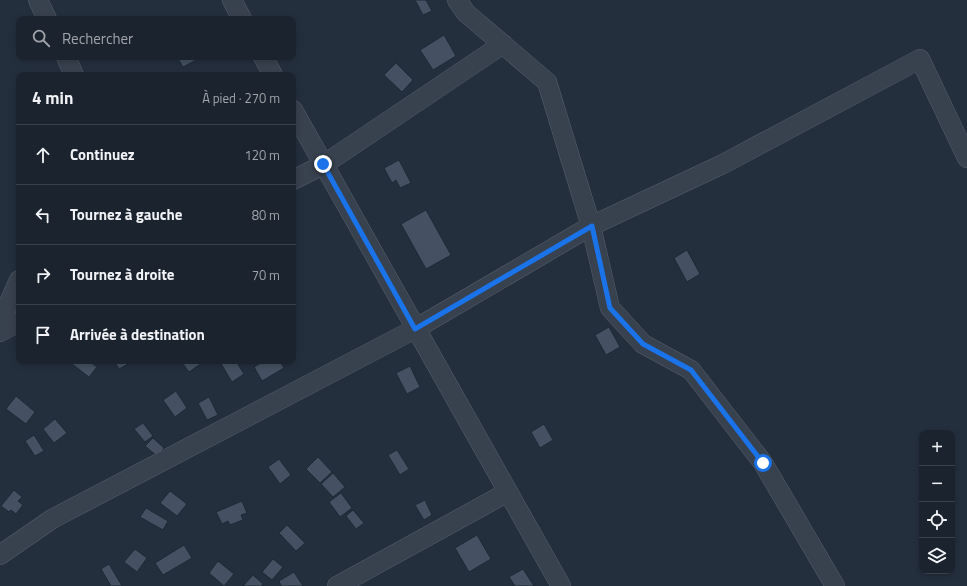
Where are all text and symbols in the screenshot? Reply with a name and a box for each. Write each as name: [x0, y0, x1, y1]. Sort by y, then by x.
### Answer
search box: [16, 16, 296, 60]
icon: search: [30, 27, 52, 49]
text: Rechercher: [62, 27, 133, 50]
text: 4 min: [32, 85, 73, 111]
text: À pied · 270 m: [202, 88, 280, 108]
text: Continuez: [70, 143, 135, 166]
icon: ahead: [32, 144, 54, 166]
text: 120 m: [244, 145, 280, 165]
route end: [314, 155, 332, 173]
text: Tournez à gauche: [70, 203, 182, 226]
icon: left: [32, 204, 54, 226]
text: 80 m: [252, 205, 280, 225]
text: Tournez à droite: [70, 263, 175, 286]
icon: right: [32, 264, 54, 286]
text: 70 m: [252, 265, 280, 285]
text: Arrivée à destination: [70, 323, 205, 346]
icon: arrive: [32, 324, 54, 346]
map controls: [919, 430, 955, 574]
button: +: [919, 430, 955, 466]
route start: [754, 454, 772, 472]
button: −: [919, 466, 955, 502]
button: locate: [919, 502, 955, 538]
button: layers: [919, 538, 955, 574]

